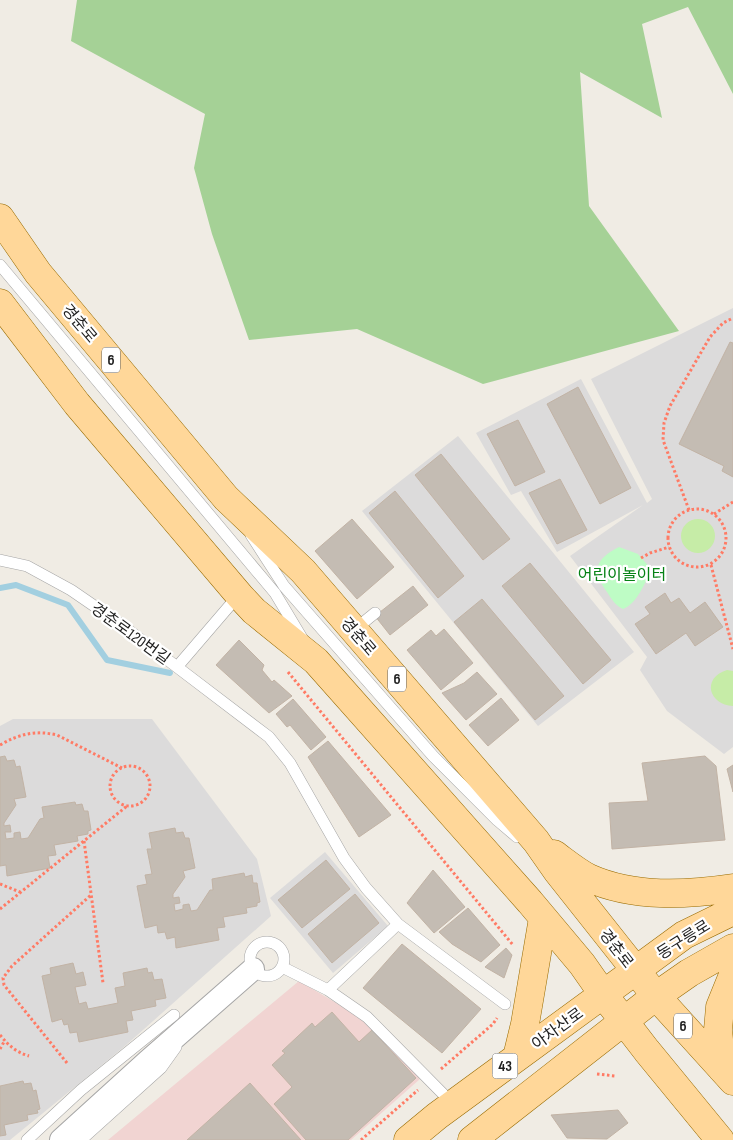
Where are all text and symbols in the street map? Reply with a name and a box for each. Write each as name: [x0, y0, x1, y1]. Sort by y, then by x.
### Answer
street label: 경춘로: [57, 301, 100, 347]
road number: 6: [102, 348, 120, 372]
park label: 어린이놀이터: [578, 566, 666, 585]
street label: 경춘로120번길: [87, 599, 173, 669]
street label: 경춘로: [336, 614, 380, 660]
road number: 6: [388, 666, 406, 692]
street label: 동구릉로: [654, 916, 714, 964]
street label: 경춘로: [595, 926, 637, 972]
street label: 아차산로: [528, 1004, 588, 1054]
road number: 6: [674, 1014, 692, 1038]
road number: 43: [492, 1054, 518, 1078]

